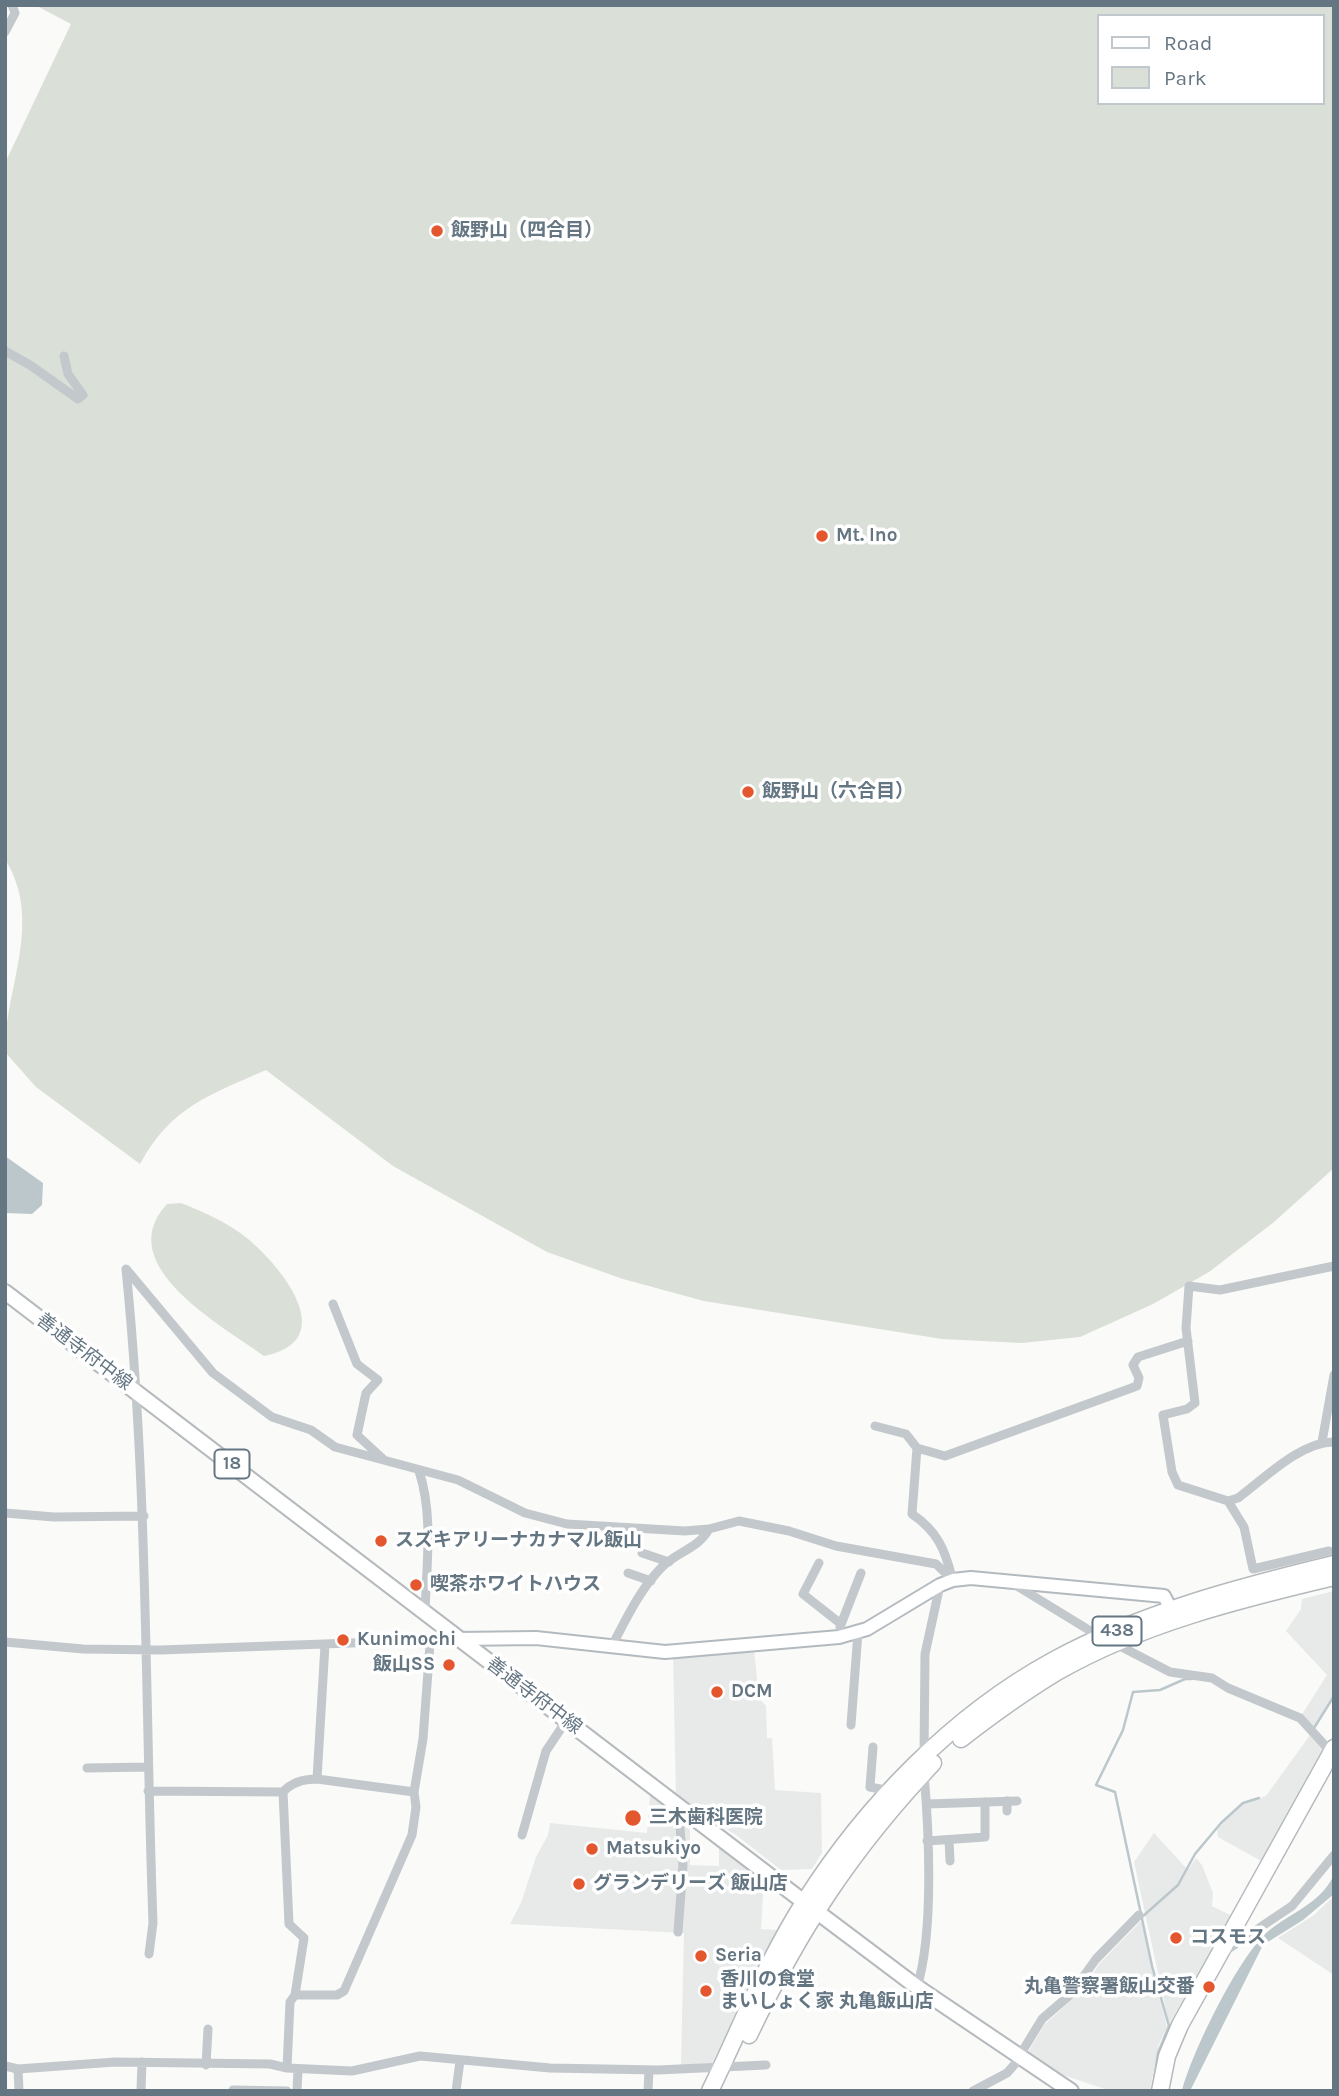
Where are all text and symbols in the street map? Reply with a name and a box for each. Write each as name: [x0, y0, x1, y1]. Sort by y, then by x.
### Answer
legend: [1098, 14, 1325, 105]
text: Road: [1164, 31, 1212, 55]
text: Park: [1164, 66, 1207, 90]
place label: 飯野山（四合目）: [451, 220, 603, 242]
marker: 飯野山（四合目）: [429, 223, 445, 239]
place label: Mt. Ino: [836, 525, 897, 547]
marker: Mt. Ino: [814, 528, 830, 544]
place label: 飯野山（六合目）: [762, 781, 914, 803]
marker: 飯野山（六合目）: [740, 784, 756, 800]
street label: 善通寺府中線: [32, 1309, 136, 1395]
road number: 18: [215, 1450, 250, 1478]
place label: スズキアリーナカナマル飯山: [395, 1530, 642, 1552]
marker: スズキアリーナカナマル飯山: [373, 1533, 389, 1549]
place label: 喫茶ホワイトハウス: [430, 1574, 601, 1596]
marker: 喫茶ホワイトハウス: [408, 1577, 424, 1593]
road number: 438: [1092, 1616, 1142, 1646]
place label: Kunimochi: [357, 1629, 456, 1651]
marker: Kunimochi: [335, 1632, 351, 1648]
street label: 善通寺府中線: [482, 1653, 586, 1739]
place label: 飯山SS: [373, 1654, 435, 1676]
marker: 飯山SS: [441, 1657, 457, 1673]
place label: DCM: [731, 1681, 773, 1703]
marker: DCM: [709, 1684, 725, 1700]
place label: 三木歯科医院: [649, 1807, 763, 1829]
marker: 三木歯科医院: [623, 1808, 643, 1828]
place label: Matsukiyo: [606, 1838, 701, 1860]
marker: Matsukiyo: [584, 1841, 600, 1857]
place label: グランデリーズ 飯山店: [593, 1873, 788, 1895]
marker: グランデリーズ 飯山店: [571, 1876, 587, 1892]
place label: コスモス: [1190, 1927, 1266, 1949]
marker: コスモス: [1168, 1930, 1184, 1946]
place label: Seria: [715, 1945, 762, 1967]
marker: Seria: [693, 1948, 709, 1964]
place label: 香川の食堂 まいしょく家 丸亀飯山店: [720, 1969, 934, 2013]
place label: 丸亀警察署飯山交番: [1024, 1976, 1195, 1998]
marker: 丸亀警察署飯山交番: [1201, 1979, 1217, 1995]
marker: 香川の食堂 まいしょく家 丸亀飯山店: [698, 1983, 714, 1999]

